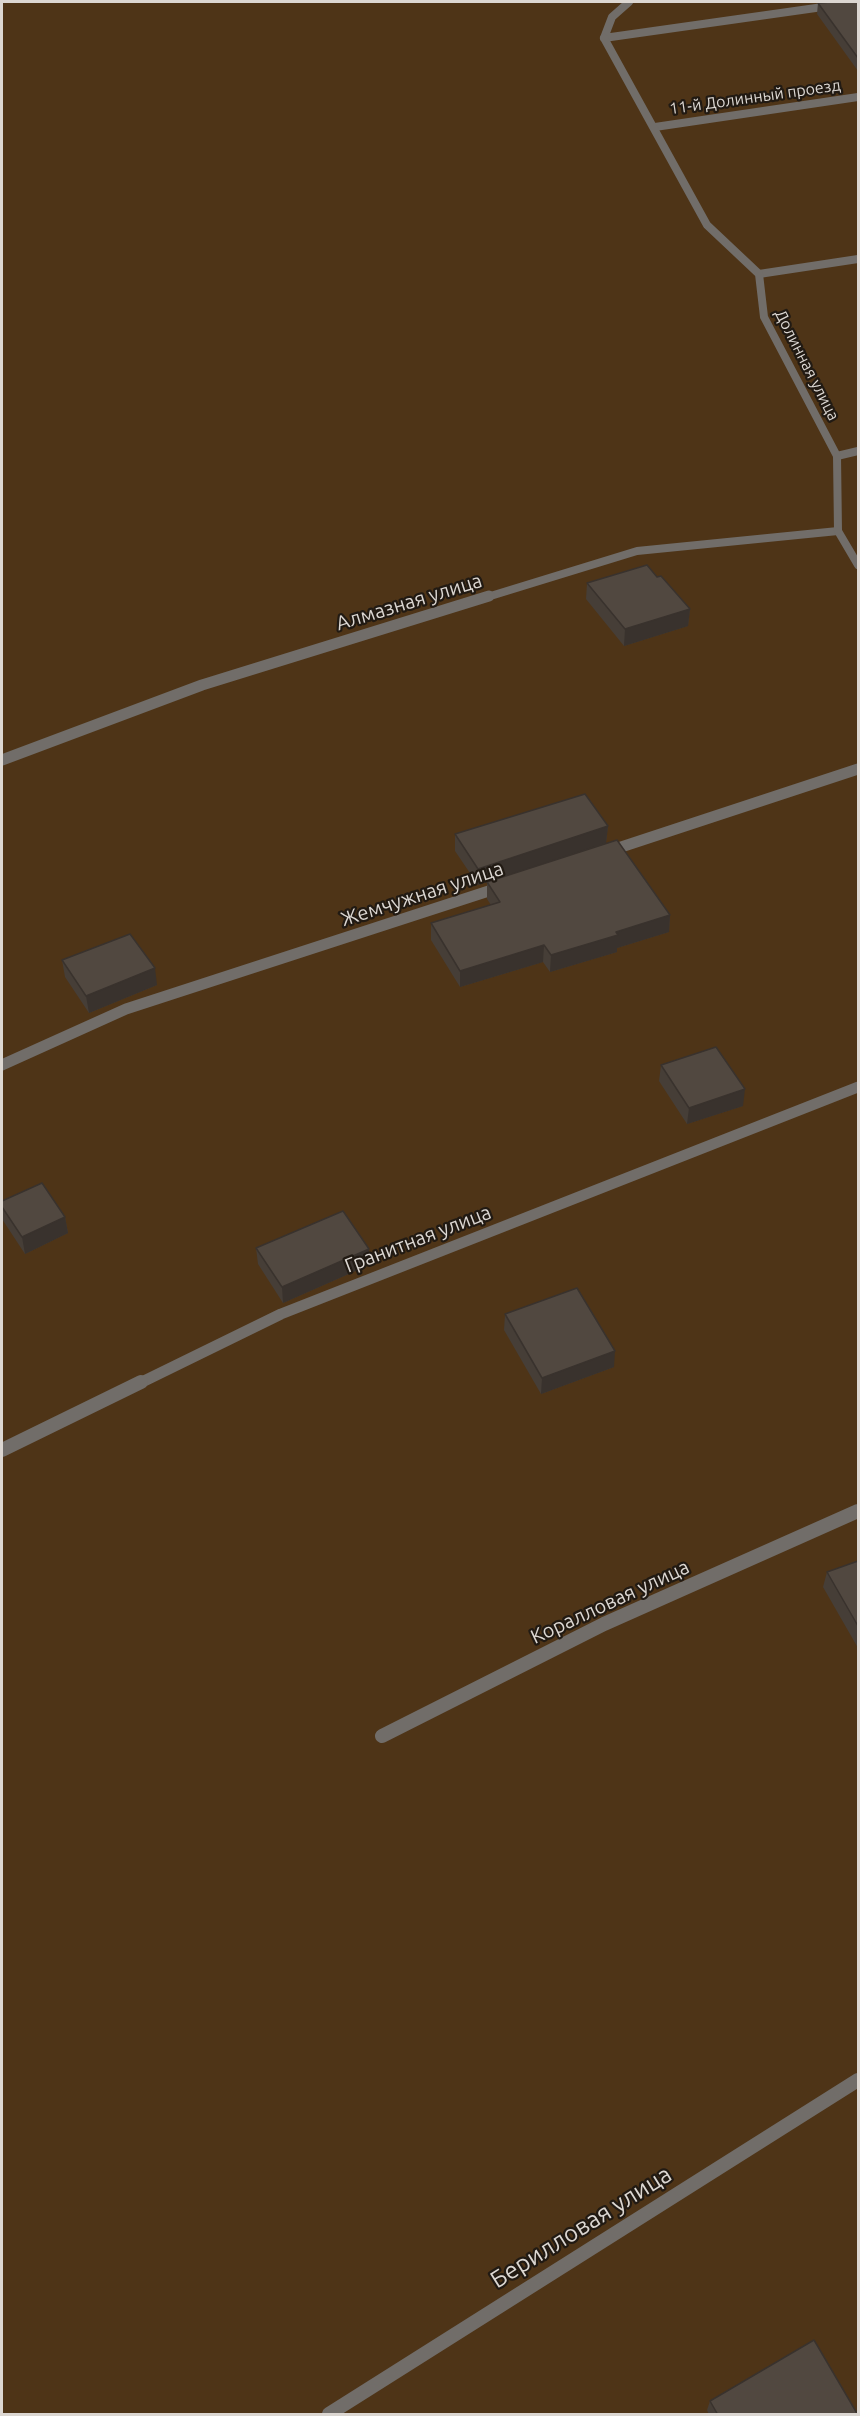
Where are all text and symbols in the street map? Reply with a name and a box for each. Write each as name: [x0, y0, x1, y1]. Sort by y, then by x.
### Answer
street label: 11-й Долинный проезд: [668, 75, 842, 119]
street label: Долинная улица: [771, 306, 843, 424]
street label: Алмазная улица: [333, 568, 485, 636]
street label: Жемчужная улица: [338, 856, 506, 932]
street label: Гранитная улица: [341, 1200, 495, 1278]
street label: Коралловая улица: [527, 1555, 693, 1649]
street label: Берилловая улица: [485, 2160, 677, 2294]

